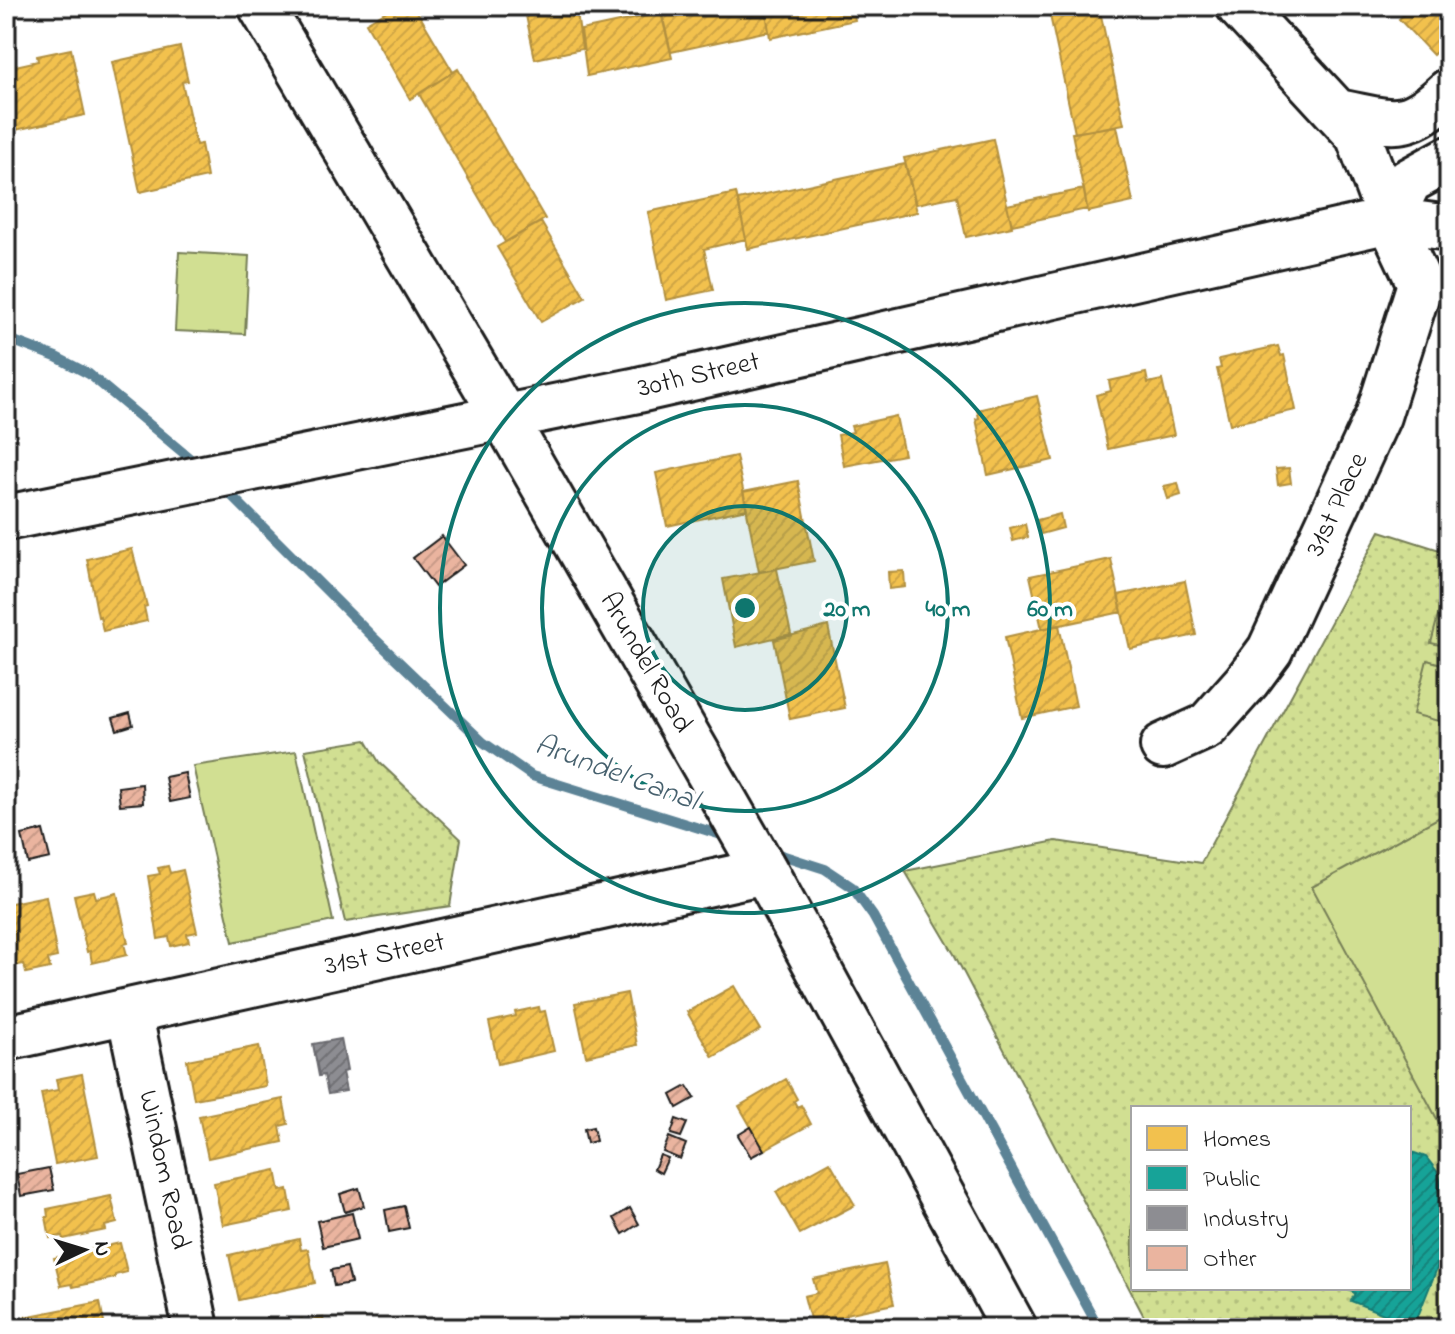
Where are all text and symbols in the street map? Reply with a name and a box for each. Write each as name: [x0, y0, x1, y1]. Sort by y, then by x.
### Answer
street label: 30th Street: [634, 342, 764, 410]
street label: 31st Place: [1296, 446, 1380, 564]
street label: Arundel Road: [588, 585, 702, 741]
text: 20 m: [823, 593, 871, 628]
text: 40 m: [926, 593, 971, 628]
text: 60 m: [1027, 593, 1073, 628]
centre of rings: [731, 594, 759, 622]
water label: Arundel Canal: [528, 724, 708, 825]
street label: 31st Street: [321, 922, 449, 988]
street label: Windom Road: [126, 1087, 200, 1254]
legend: [1131, 1106, 1411, 1290]
text: Homes: [1203, 1123, 1271, 1158]
text: Public: [1203, 1163, 1260, 1198]
text: Industry: [1203, 1203, 1289, 1239]
north arrow: [44, 1210, 124, 1290]
text: N: [84, 1240, 117, 1257]
text: Other: [1203, 1243, 1257, 1278]

